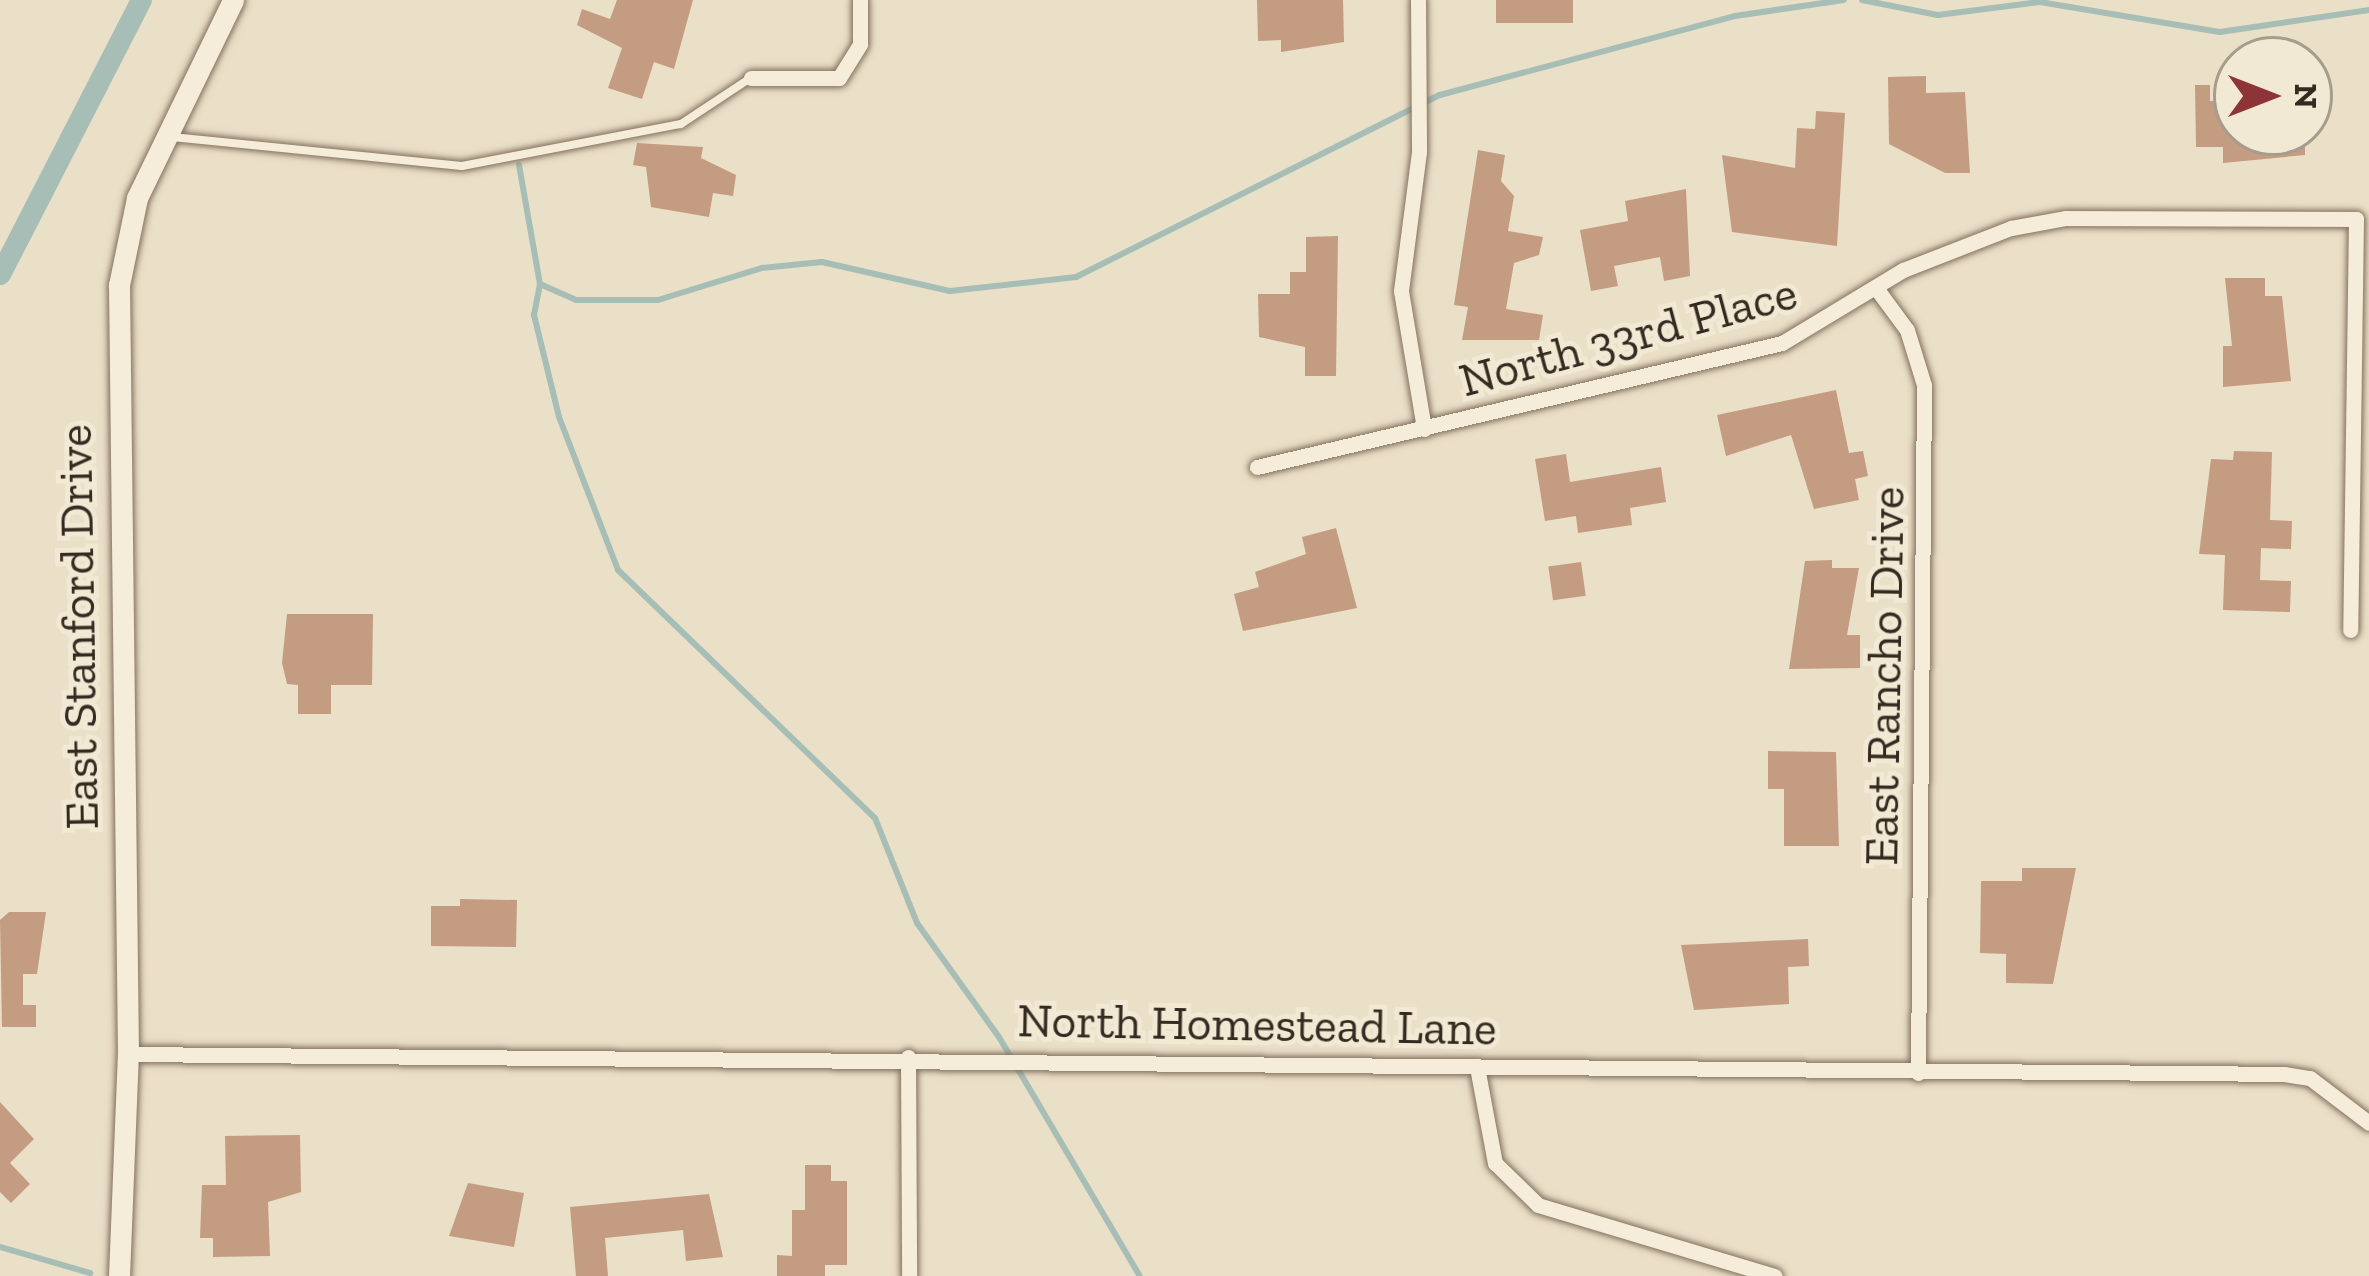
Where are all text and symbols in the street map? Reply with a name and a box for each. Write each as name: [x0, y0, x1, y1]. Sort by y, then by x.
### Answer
north arrow: [2213, 36, 2333, 156]
text: N: [2287, 83, 2326, 109]
street label: North 33rd Place: [1453, 263, 1803, 409]
street label: East Stanford Drive: [46, 424, 110, 830]
street label: East Rancho Drive: [1852, 486, 1916, 866]
street label: North Homestead Lane: [1017, 991, 1497, 1057]

